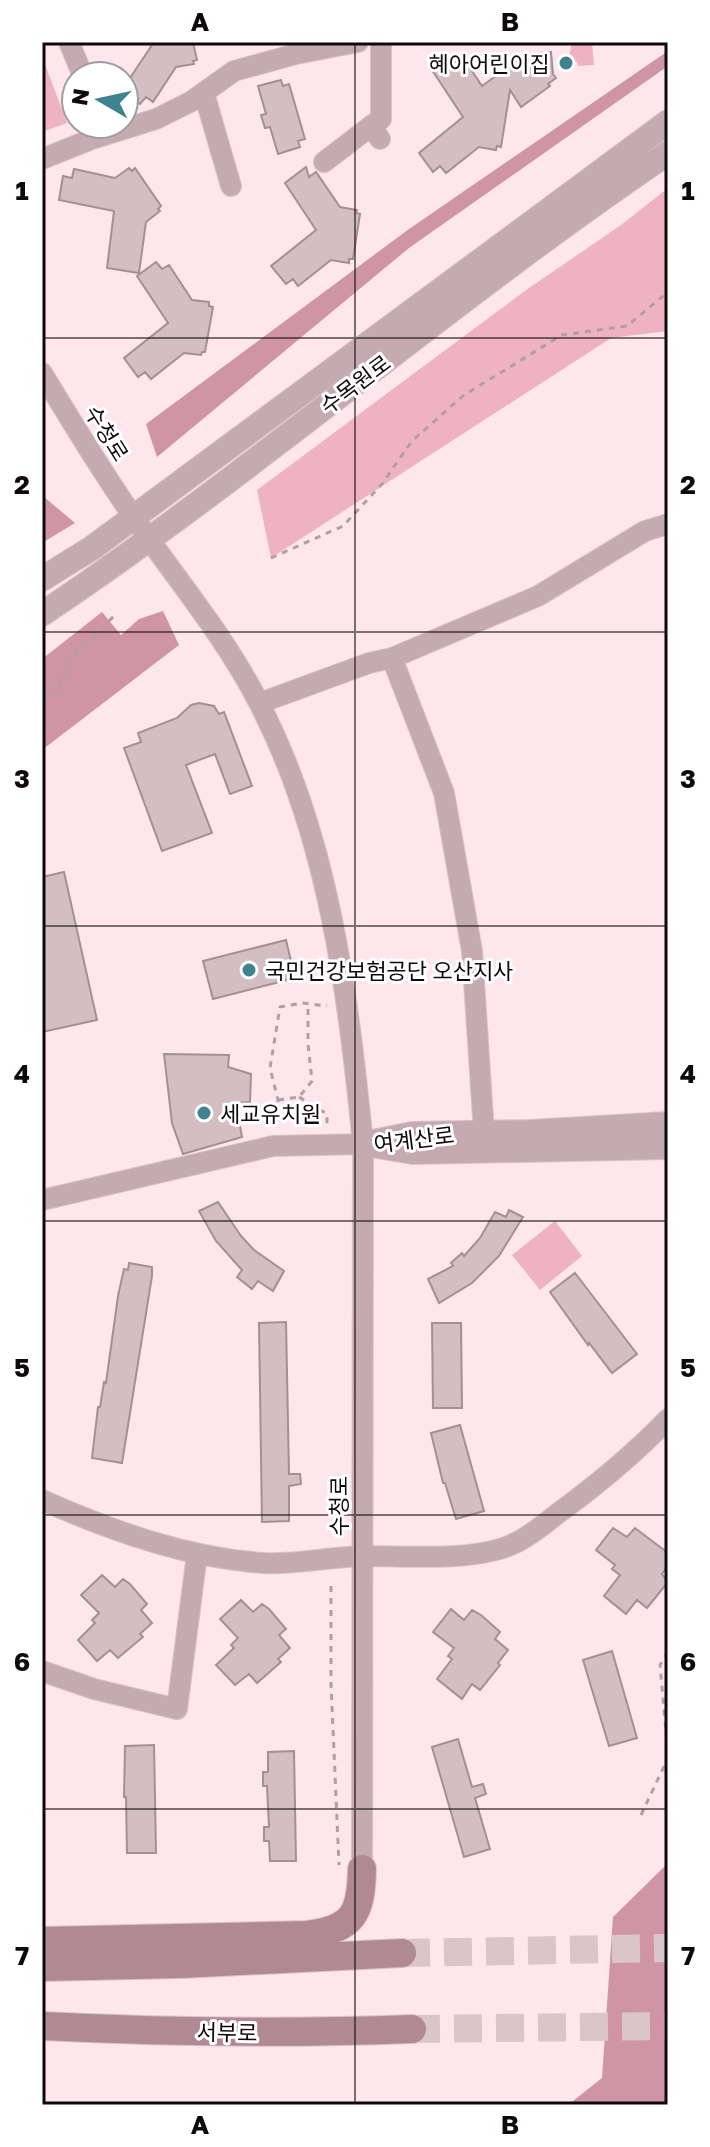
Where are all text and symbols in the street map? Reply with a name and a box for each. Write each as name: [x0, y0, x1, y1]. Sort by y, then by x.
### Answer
text: A: [191, 6, 210, 37]
text: B: [501, 6, 519, 37]
place label: 혜아어린이집: [429, 50, 550, 77]
marker: 혜아어린이집: [557, 54, 575, 72]
north arrow: [60, 60, 140, 140]
text: N: [65, 86, 94, 107]
text: 1: [15, 175, 29, 206]
text: 1: [681, 175, 695, 206]
street label: 수목원로: [315, 349, 395, 419]
street label: 수청로: [79, 400, 135, 466]
text: 2: [14, 469, 30, 500]
text: 2: [680, 469, 696, 500]
text: 3: [14, 763, 30, 794]
text: 3: [680, 763, 696, 794]
place label: 국민건강보험공단 오산지사: [265, 957, 513, 984]
marker: 국민건강보험공단 오산지사: [240, 961, 258, 979]
text: 4: [14, 1058, 30, 1089]
text: 4: [680, 1058, 696, 1089]
place label: 세교유치원: [220, 1100, 321, 1127]
marker: 세교유치원: [195, 1104, 213, 1122]
street label: 여계산로: [372, 1121, 456, 1157]
text: 5: [14, 1352, 30, 1383]
text: 5: [680, 1352, 696, 1383]
street label: 수청로: [325, 1476, 352, 1536]
text: 6: [14, 1646, 30, 1677]
text: 6: [680, 1646, 696, 1677]
text: 7: [15, 1940, 29, 1971]
text: 7: [681, 1940, 695, 1971]
street label: 서부로: [196, 2018, 258, 2046]
text: A: [191, 2109, 210, 2140]
text: B: [501, 2109, 519, 2140]

